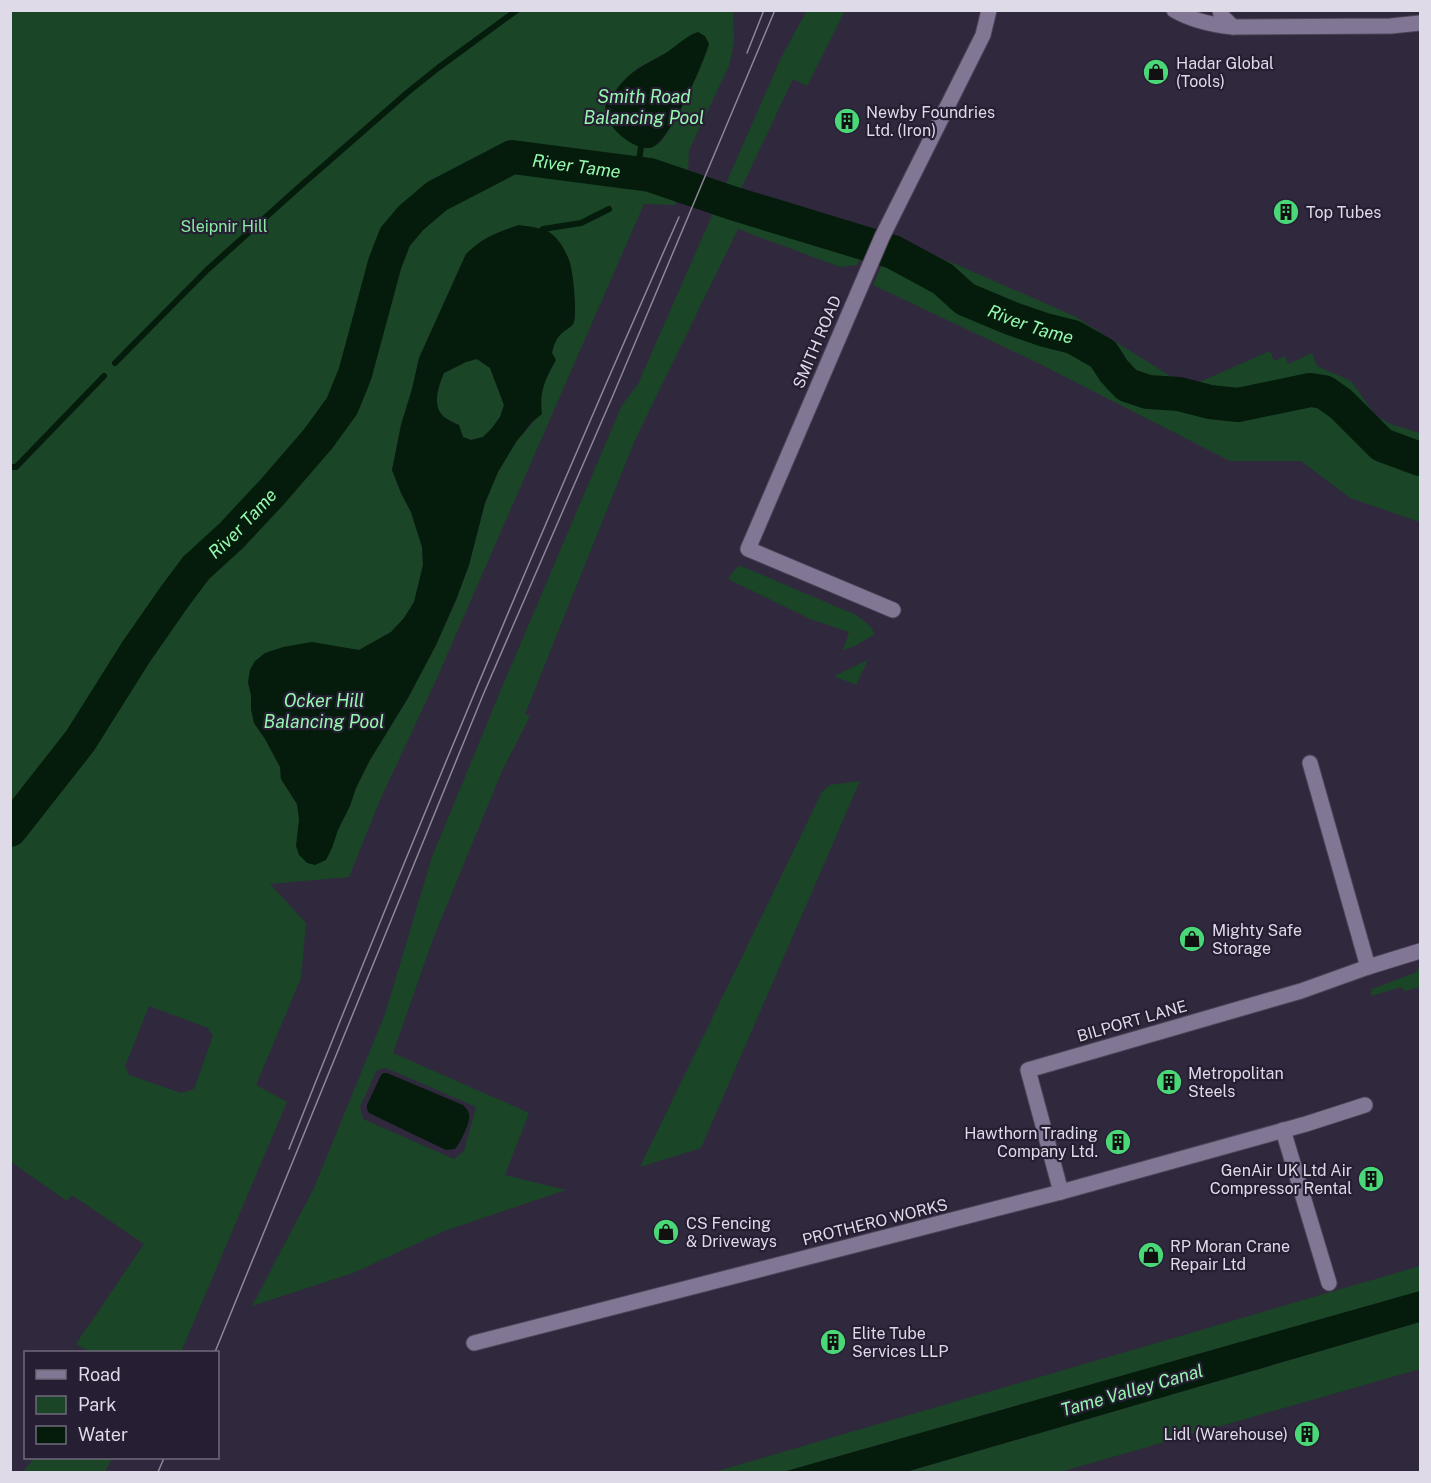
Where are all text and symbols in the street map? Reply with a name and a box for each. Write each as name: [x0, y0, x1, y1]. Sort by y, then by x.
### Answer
place label: Hadar Global (Tools): [1176, 54, 1274, 91]
shop icon: Hadar Global (Tools): [1141, 57, 1171, 87]
water label: Smith Road Balancing Pool: [584, 86, 704, 128]
place label: Newby Foundries Ltd. (Iron): [866, 103, 995, 140]
building icon: Newby Foundries Ltd. (Iron): [832, 106, 862, 136]
water label: River Tame: [531, 149, 622, 182]
building icon: Top Tubes: [1271, 197, 1301, 227]
place label: Top Tubes: [1306, 203, 1381, 222]
park label: Sleipnir Hill: [180, 217, 268, 236]
street label: SMITH ROAD: [789, 293, 845, 391]
water label: River Tame: [985, 299, 1076, 347]
water label: River Tame: [204, 484, 281, 562]
water label: Ocker Hill Balancing Pool: [264, 690, 384, 732]
place label: Mighty Safe Storage: [1212, 921, 1302, 958]
shop icon: Mighty Safe Storage: [1177, 924, 1207, 954]
street label: BILPORT LANE: [1075, 996, 1189, 1046]
place label: Metropolitan Steels: [1188, 1064, 1284, 1101]
building icon: Metropolitan Steels: [1154, 1067, 1184, 1097]
place label: Hawthorn Trading Company Ltd.: [964, 1124, 1098, 1161]
building icon: Hawthorn Trading Company Ltd.: [1103, 1127, 1133, 1157]
place label: GenAir UK Ltd Air Compressor Rental: [1210, 1161, 1352, 1198]
building icon: GenAir UK Ltd Air Compressor Rental: [1356, 1164, 1386, 1194]
street label: PROTHERO WORKS: [800, 1195, 950, 1249]
place label: CS Fencing & Driveways: [686, 1214, 777, 1251]
shop icon: CS Fencing & Driveways: [651, 1217, 681, 1247]
place label: RP Moran Crane Repair Ltd: [1170, 1237, 1290, 1274]
shop icon: RP Moran Crane Repair Ltd: [1136, 1240, 1166, 1270]
place label: Elite Tube Services LLP: [852, 1324, 949, 1361]
building icon: Elite Tube Services LLP: [818, 1327, 848, 1357]
legend: [24, 1351, 219, 1459]
water label: Tame Valley Canal: [1058, 1360, 1206, 1420]
text: Road: [78, 1364, 121, 1385]
text: Park: [78, 1394, 116, 1415]
building icon: Lidl (Warehouse): [1292, 1419, 1322, 1449]
text: Water: [78, 1424, 128, 1445]
place label: Lidl (Warehouse): [1164, 1425, 1288, 1444]

